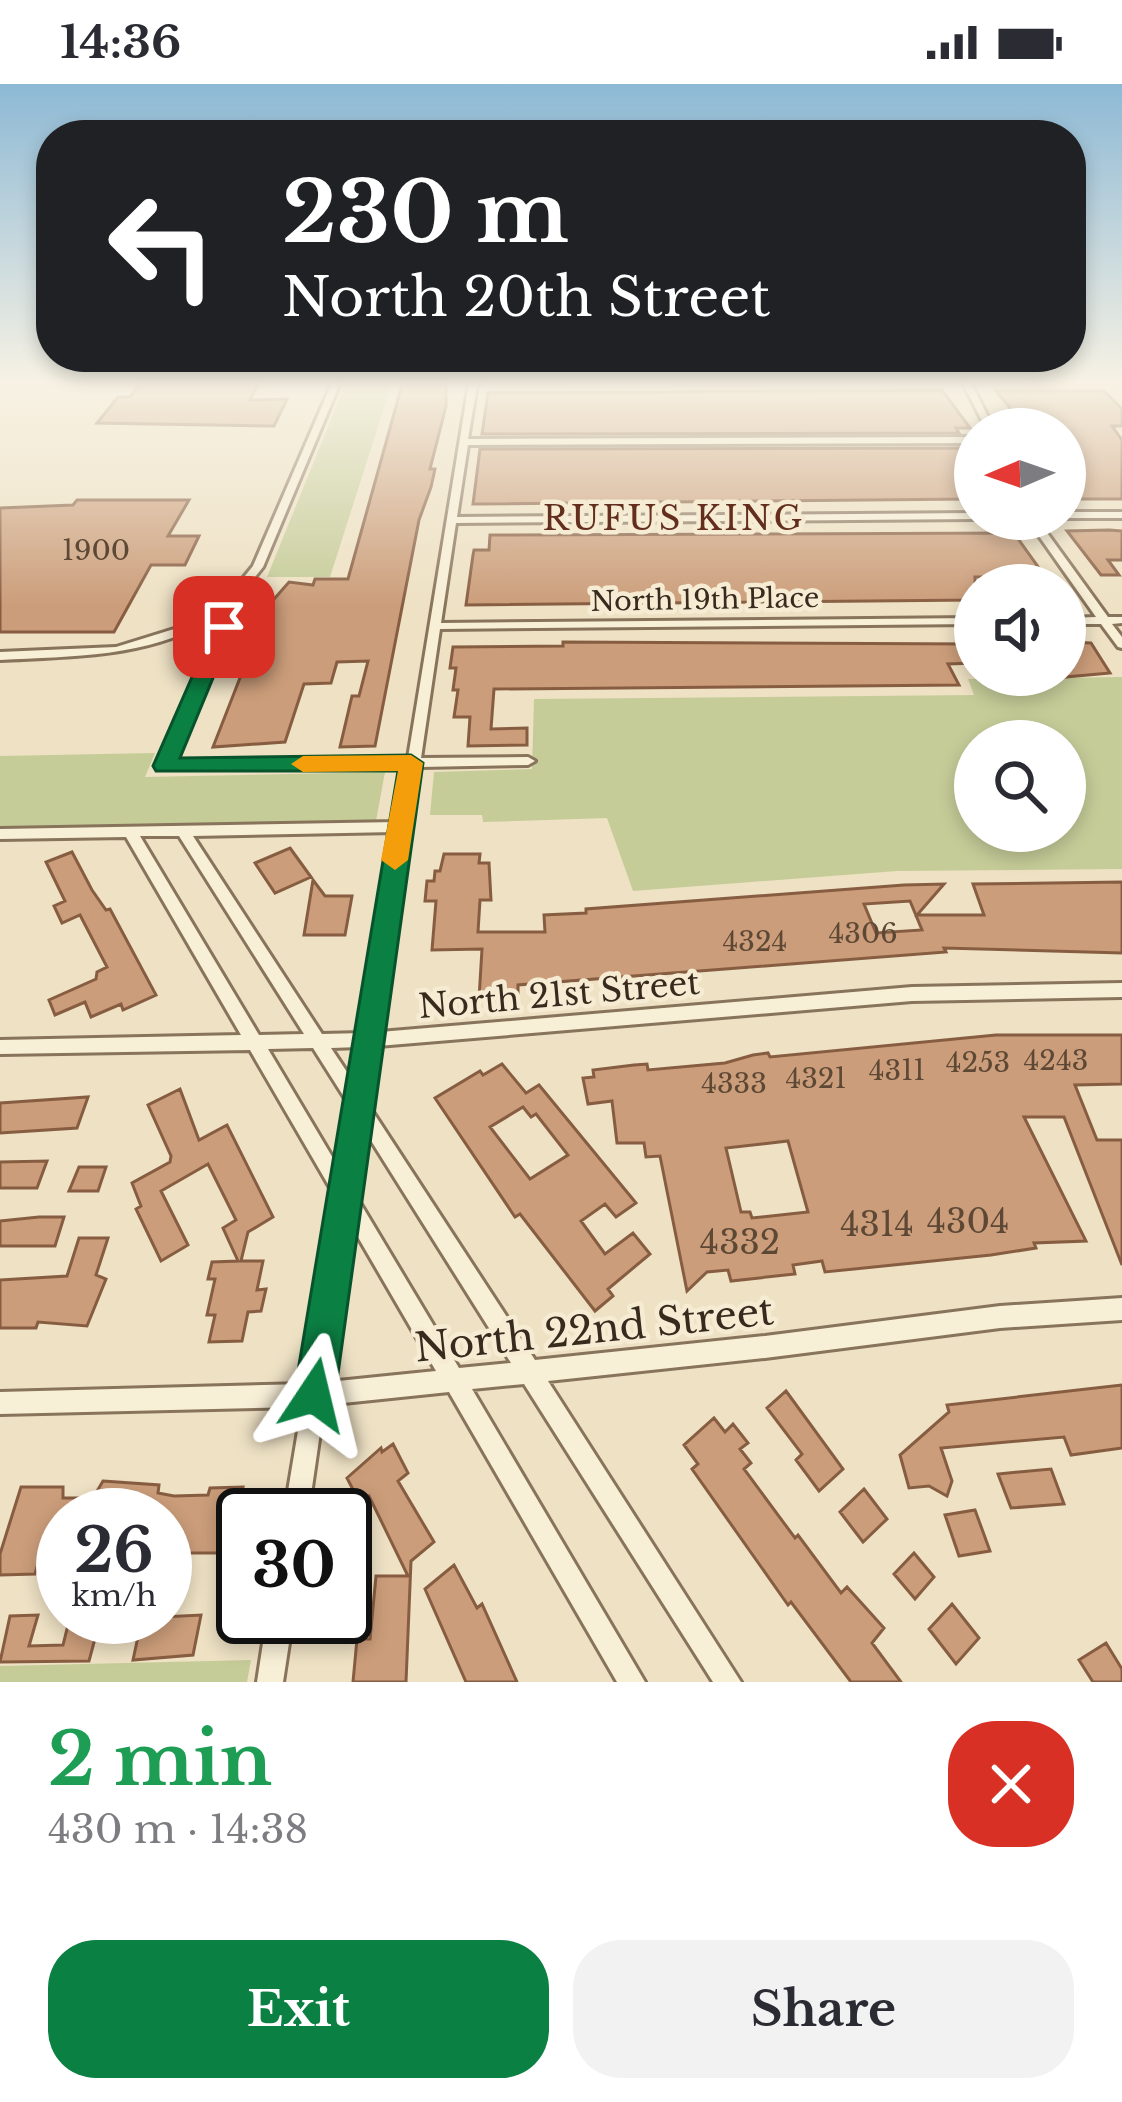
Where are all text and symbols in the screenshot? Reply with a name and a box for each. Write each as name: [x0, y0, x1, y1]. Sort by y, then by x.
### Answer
text: 14:36: [60, 14, 181, 70]
text: 230 m: [282, 161, 569, 265]
icon: left: [84, 168, 240, 324]
text: North 20th Street: [282, 264, 770, 331]
north arrow: [954, 408, 1086, 540]
map controls: [954, 408, 1086, 852]
district label: RUFUS KING: [543, 498, 805, 539]
house number: 1900: [62, 534, 130, 567]
button: sound: [954, 564, 1086, 696]
pin: [173, 576, 275, 678]
street label: North 19th Place: [590, 581, 820, 618]
icon: arrive: [191, 594, 257, 660]
button: search: [954, 720, 1086, 852]
house number: 4306: [828, 917, 898, 950]
house number: 4324: [723, 925, 787, 958]
street label: North 21st Street: [417, 962, 702, 1027]
house number: 4243: [1024, 1044, 1088, 1077]
house number: 4253: [946, 1046, 1010, 1079]
house number: 4311: [869, 1054, 925, 1087]
house number: 4321: [785, 1062, 847, 1095]
house number: 4333: [701, 1067, 767, 1100]
house number: 4304: [927, 1201, 1009, 1242]
house number: 4314: [840, 1204, 914, 1245]
house number: 4332: [700, 1222, 780, 1263]
street label: North 22nd Street: [412, 1286, 776, 1373]
position arrow: [251, 1332, 377, 1458]
speed limit sign: 30: [216, 1488, 372, 1644]
text: 26: [74, 1514, 154, 1588]
text: km/h: [71, 1577, 157, 1614]
text: 2 min: [48, 1715, 272, 1804]
button: close: [948, 1721, 1074, 1847]
text: 430 m · 14:38: [48, 1805, 308, 1854]
button: Exit: [48, 1940, 549, 2078]
button: Share: [573, 1940, 1074, 2078]

